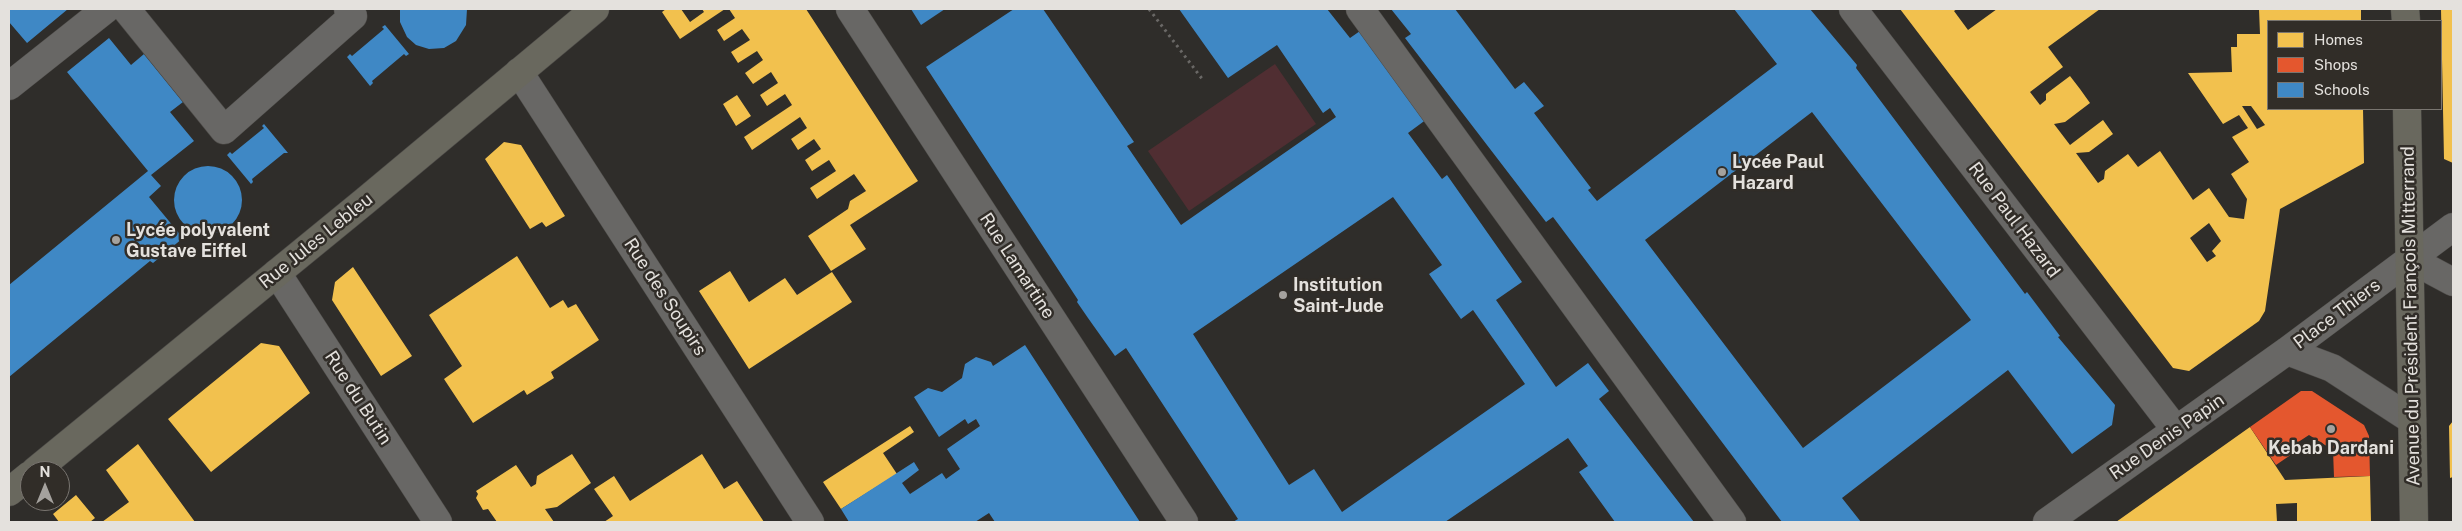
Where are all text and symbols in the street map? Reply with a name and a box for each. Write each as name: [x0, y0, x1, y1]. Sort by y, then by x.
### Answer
legend: [2267, 20, 2442, 110]
text: Homes: [2314, 31, 2363, 48]
text: Shops: [2314, 56, 2358, 73]
text: Schools: [2314, 81, 2370, 98]
street label: Avenue du Président François Mitterrand: [2397, 146, 2425, 486]
place label: Lycée Paul Hazard: [1732, 151, 1824, 193]
street label: Rue Paul Hazard: [1964, 158, 2064, 282]
marker: Lycée Paul Hazard: [1716, 166, 1728, 178]
street label: Rue Jules Lebleu: [255, 189, 377, 293]
street label: Rue Lamartine: [975, 209, 1059, 323]
place label: Lycée polyvalent Gustave Eiffel: [126, 219, 270, 262]
marker: Lycée polyvalent Gustave Eiffel: [110, 234, 122, 246]
street label: Rue des Soupirs: [619, 234, 711, 360]
place label: Institution Saint-Jude: [1293, 274, 1384, 316]
street label: Place Thiers: [2289, 274, 2385, 354]
marker: Institution Saint-Jude: [1277, 289, 1289, 301]
street label: Rue du Butin: [320, 347, 396, 449]
street label: Rue Denis Papin: [2106, 389, 2228, 485]
marker: Kebab Dardani: [2325, 423, 2337, 435]
place label: Kebab Dardani: [2268, 437, 2394, 459]
north arrow: [20, 461, 70, 511]
text: N: [40, 464, 50, 480]

